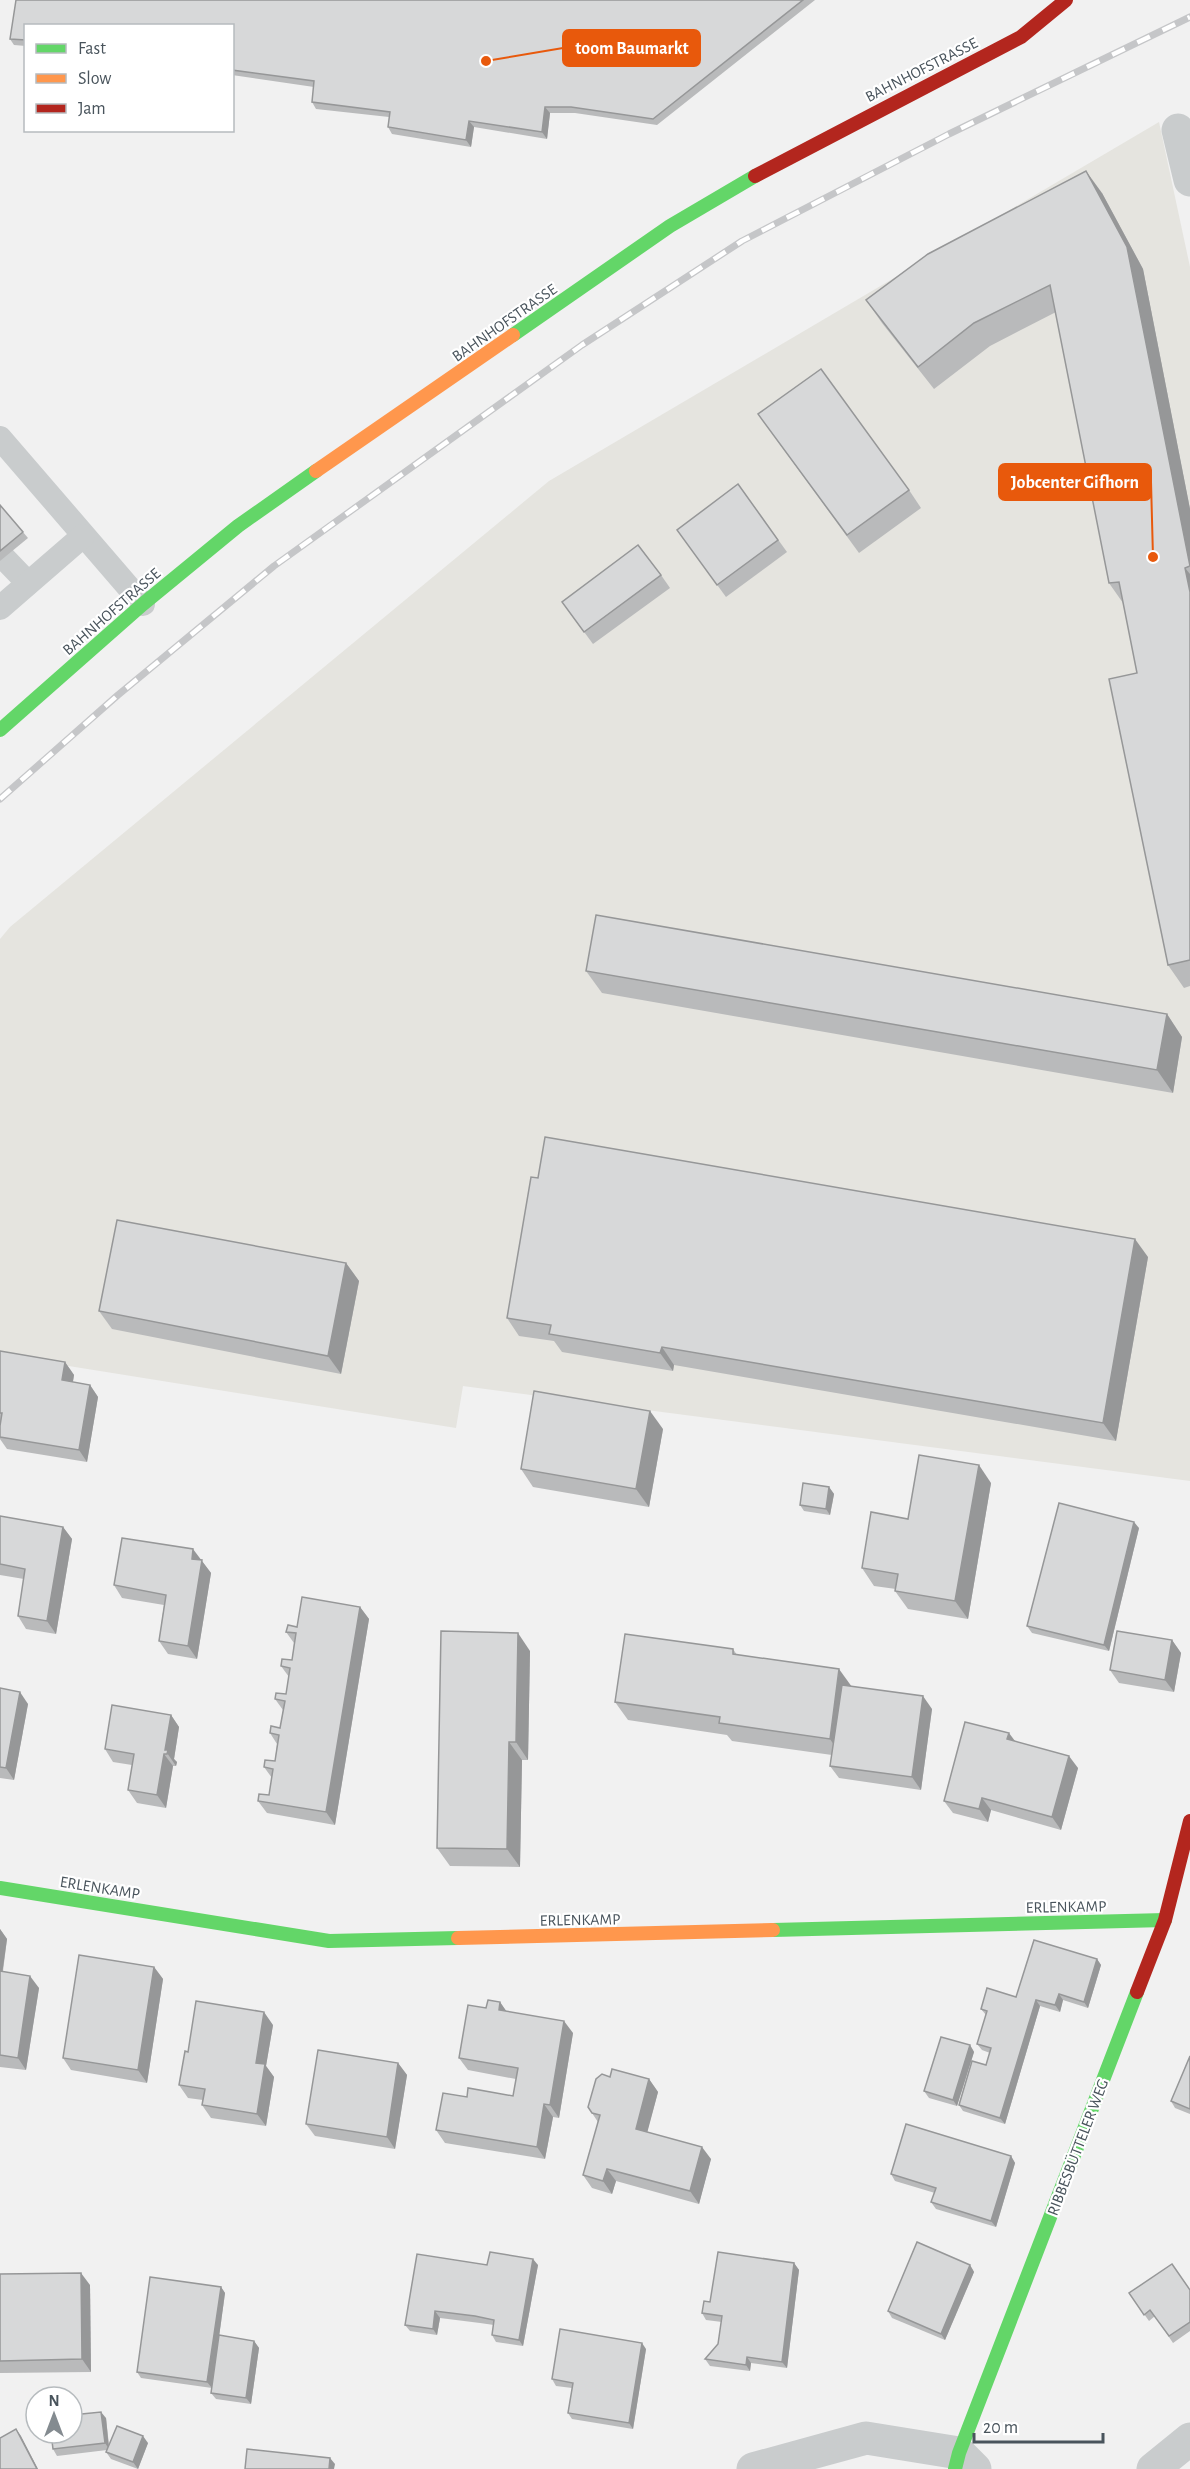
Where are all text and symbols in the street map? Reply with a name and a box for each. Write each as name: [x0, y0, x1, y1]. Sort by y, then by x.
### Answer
legend: [24, 24, 234, 132]
callout: toom Baumarkt: [563, 30, 700, 66]
street label: BAHNHOFSTRASSE: [863, 35, 980, 105]
text: Fast: [78, 40, 106, 58]
text: toom Baumarkt: [575, 40, 689, 58]
text: Slow: [78, 70, 111, 88]
text: Jam: [78, 100, 106, 118]
street label: BAHNHOFSTRASSE: [449, 281, 560, 365]
callout: Jobcenter Gifhorn: [999, 464, 1151, 500]
text: Jobcenter Gifhorn: [1011, 474, 1139, 492]
street label: BAHNHOFSTRASSE: [60, 565, 164, 658]
street label: ERLENKAMP: [59, 1874, 141, 1902]
street label: ERLENKAMP: [1025, 1898, 1107, 1916]
street label: ERLENKAMP: [539, 1911, 621, 1929]
street label: RIBBESBÜTTELER WEG: [1043, 2076, 1111, 2218]
north arrow: [24, 2385, 84, 2445]
text: N: [48, 2393, 60, 2409]
scale bar: [974, 2406, 1103, 2444]
text: 20 m: [983, 2419, 1018, 2437]

